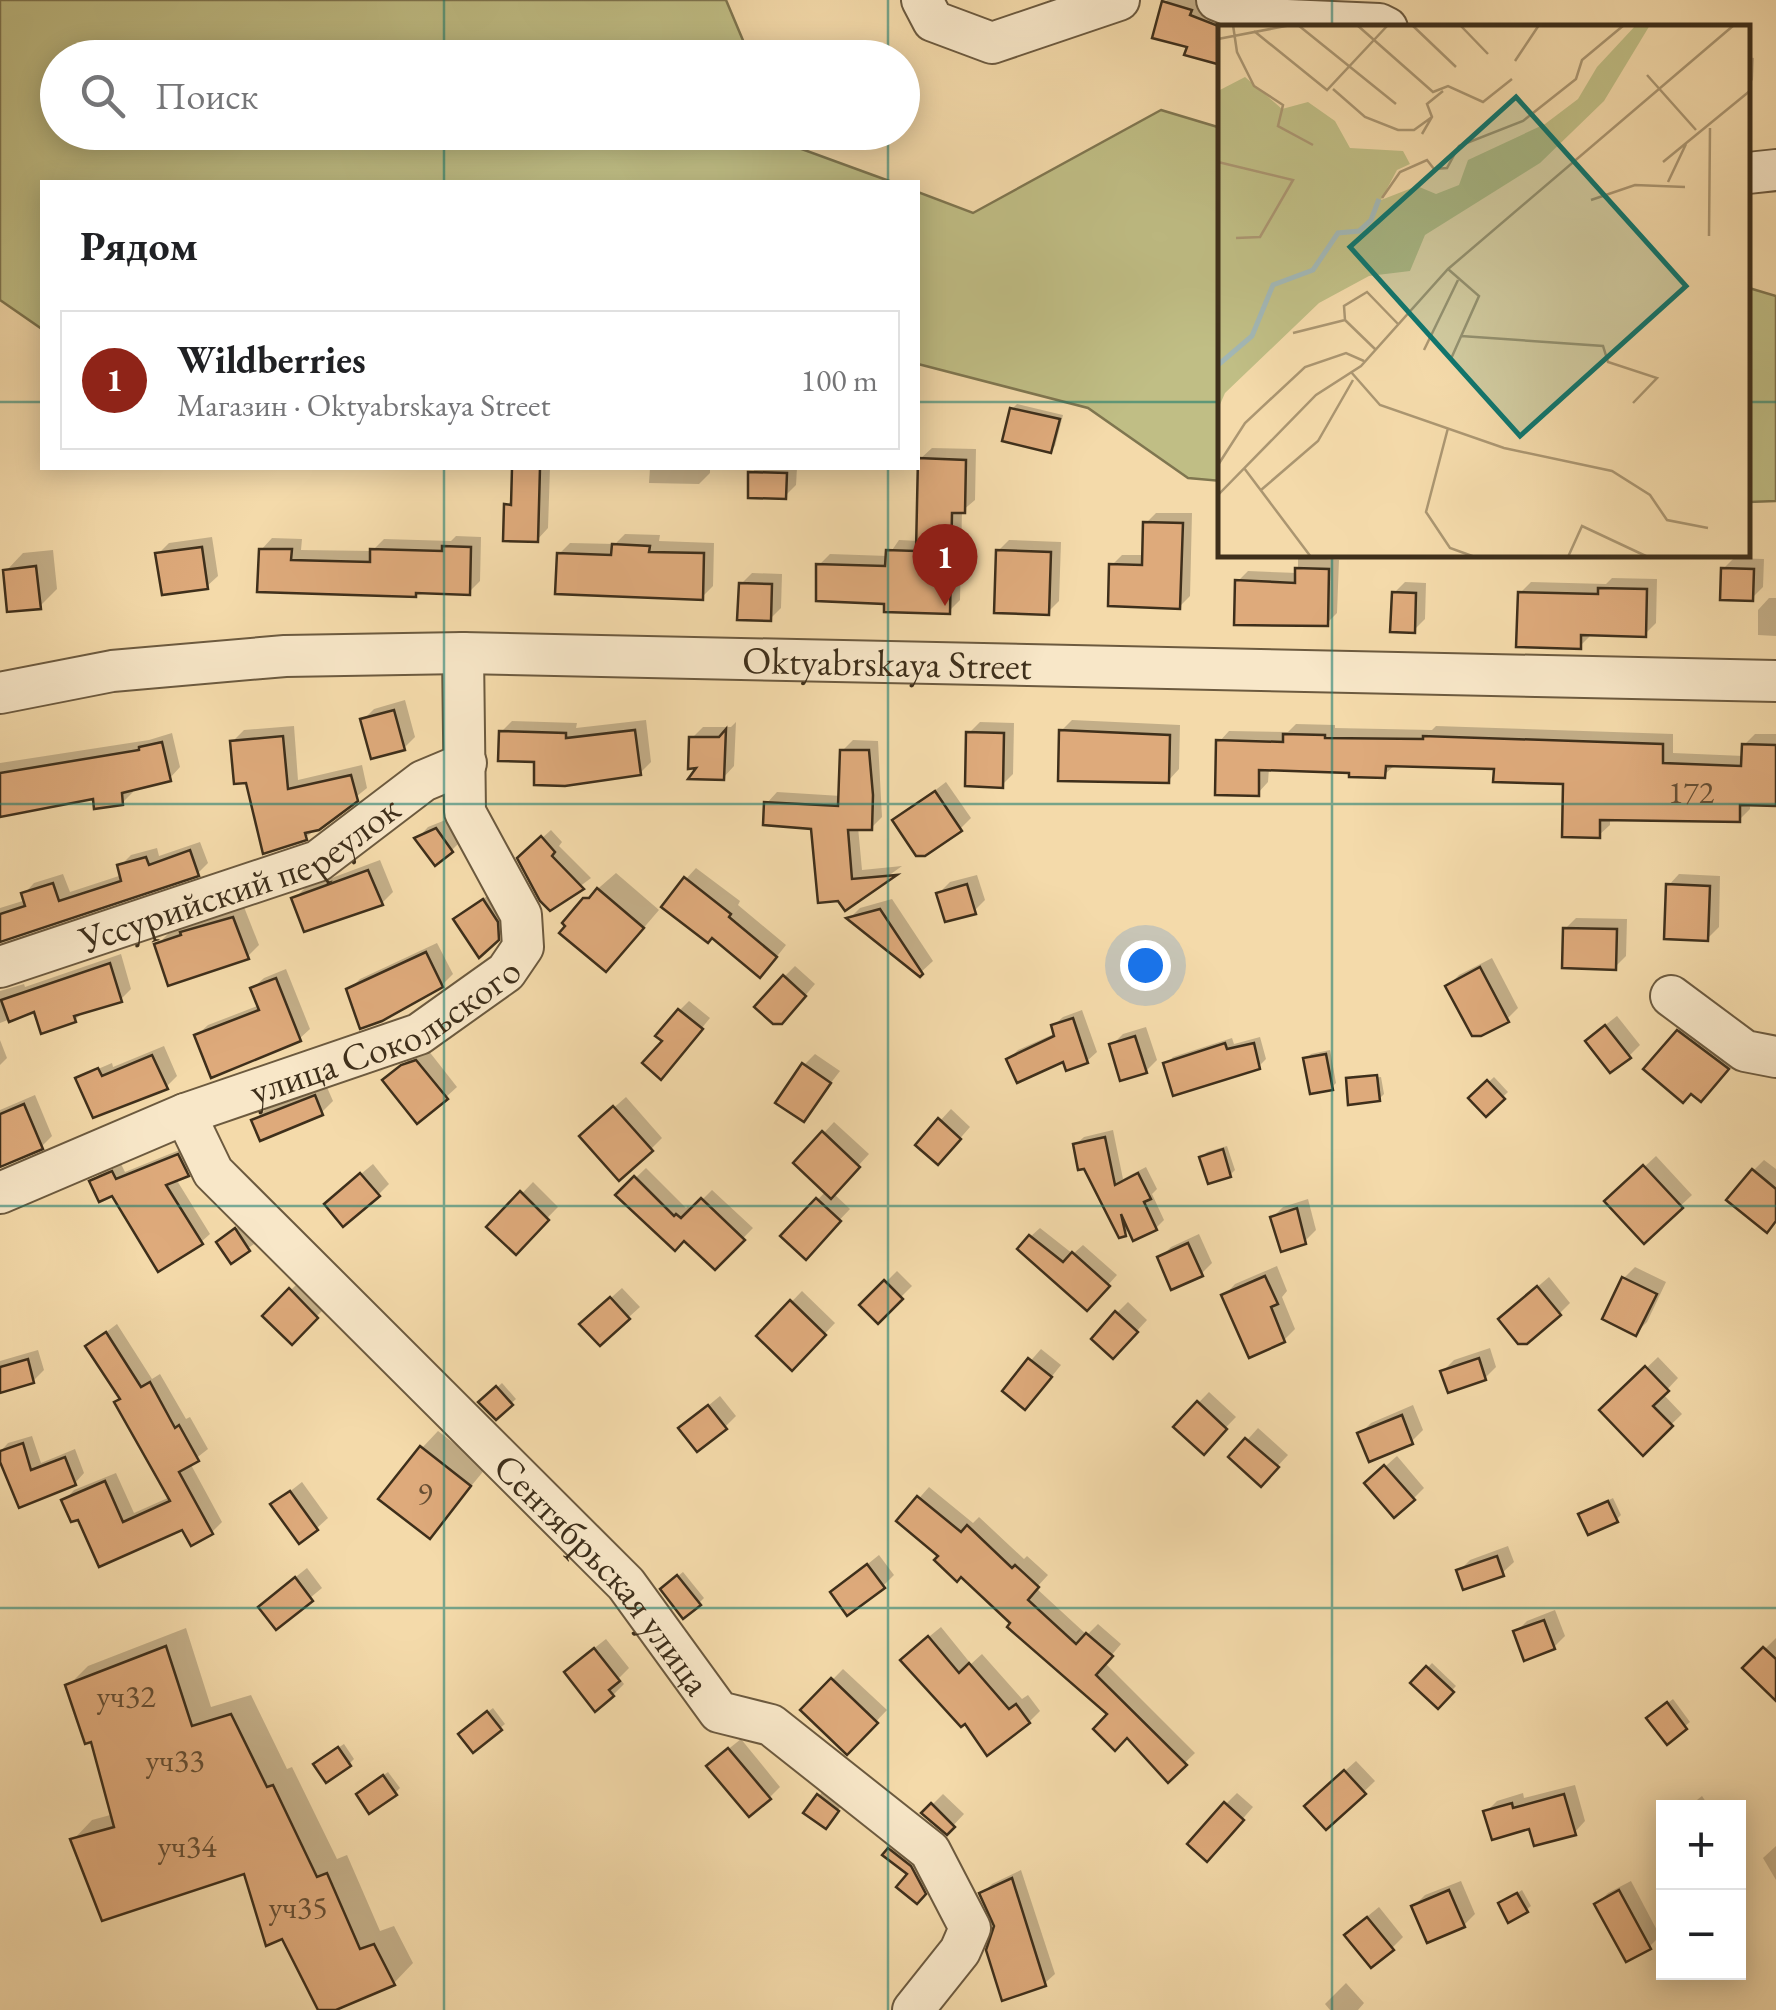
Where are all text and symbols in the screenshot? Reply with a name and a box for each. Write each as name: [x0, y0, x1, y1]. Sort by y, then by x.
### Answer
inset map: [1218, 25, 1751, 558]
search box: [40, 40, 920, 150]
icon: search: [75, 68, 130, 123]
text: Поиск: [155, 71, 258, 120]
text: Рядом: [80, 218, 198, 273]
text: Wildberries: [177, 335, 366, 384]
text: 1: [106, 359, 123, 401]
text: 100 m: [801, 359, 878, 401]
text: Магазин · Oktyabrskaya Street: [177, 384, 550, 426]
pin: 1: [912, 524, 978, 606]
street label: Oktyabrskaya Street: [742, 634, 1032, 690]
house number: 172: [1668, 771, 1715, 813]
street label: Уссурийский переулок: [72, 783, 409, 964]
your location: [1120, 940, 1171, 991]
street label: улица Сокольского: [243, 950, 532, 1115]
street label: Сентябрьская улица: [484, 1442, 723, 1705]
house number: 9: [417, 1472, 433, 1514]
house number: уч32: [96, 1675, 156, 1717]
house number: уч33: [145, 1739, 205, 1781]
map controls: [1656, 1800, 1746, 1980]
button: +: [1656, 1800, 1746, 1890]
house number: уч34: [157, 1825, 217, 1867]
house number: уч35: [268, 1886, 328, 1928]
button: −: [1656, 1890, 1746, 1980]

